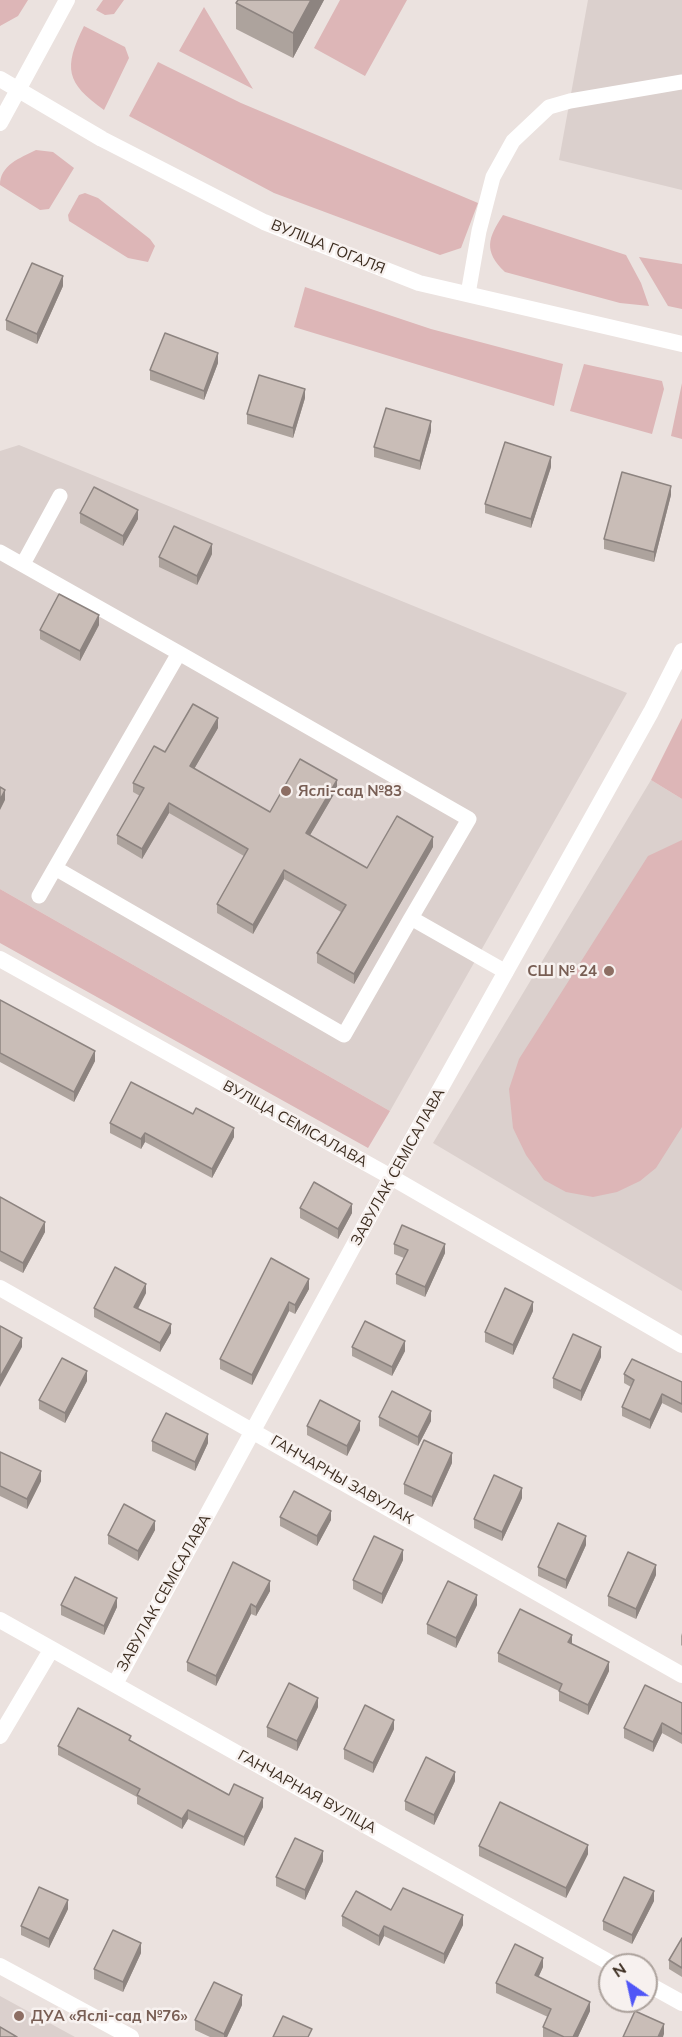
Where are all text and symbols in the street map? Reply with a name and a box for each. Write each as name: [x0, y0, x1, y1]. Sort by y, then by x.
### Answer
street label: ВУЛІЦА ГОГАЛЯ: [268, 216, 388, 278]
place label: Яслі-сад №83: [298, 782, 402, 800]
marker: Яслі-сад №83: [279, 784, 293, 798]
place label: СШ № 24: [527, 962, 597, 980]
marker: СШ № 24: [602, 964, 616, 978]
street label: ВУЛІЦА СЕМІСАЛАВА: [220, 1077, 370, 1171]
street label: ЗАВУЛАК СЕМІСАЛАВА: [347, 1085, 449, 1249]
street label: ГАНЧАРНЫ ЗАВУЛАК: [267, 1432, 417, 1528]
street label: ЗАВУЛАК СЕМІСАЛАВА: [113, 1511, 215, 1675]
street label: ГАНЧАРНАЯ ВУЛІЦА: [235, 1746, 379, 1838]
north arrow: [598, 1953, 658, 2013]
text: N: [608, 1958, 630, 1981]
place label: ДУА «Яслі-сад №76»: [31, 2007, 188, 2025]
marker: ДУА «Яслі-сад №76»: [12, 2009, 26, 2023]

